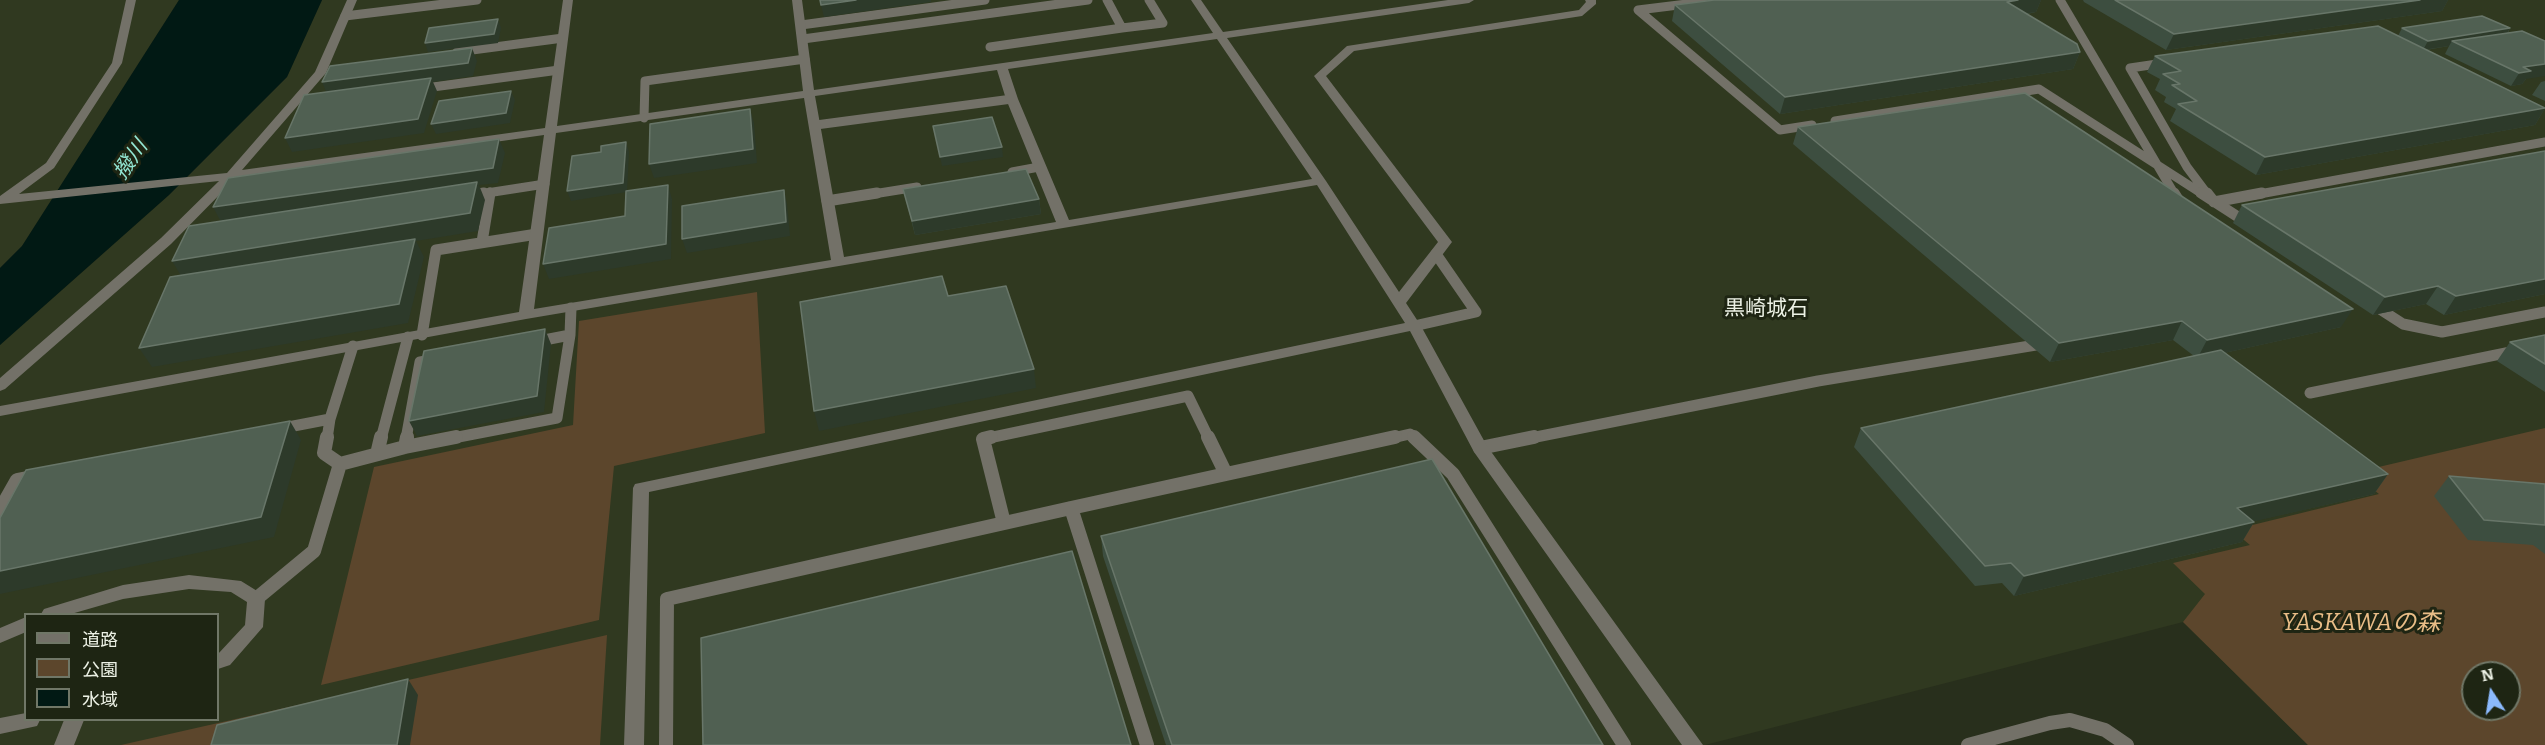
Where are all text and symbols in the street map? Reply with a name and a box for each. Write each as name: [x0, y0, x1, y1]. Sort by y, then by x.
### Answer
water label: 撥川: [109, 136, 153, 184]
district label: 黒崎城石: [1724, 296, 1808, 322]
park label: YASKAWAの森: [2282, 609, 2440, 637]
legend: [24, 613, 219, 721]
text: 道路: [82, 629, 118, 651]
text: 公園: [82, 659, 118, 681]
north arrow: [2461, 661, 2521, 721]
text: N: [2480, 664, 2496, 685]
text: 水域: [82, 689, 118, 711]

